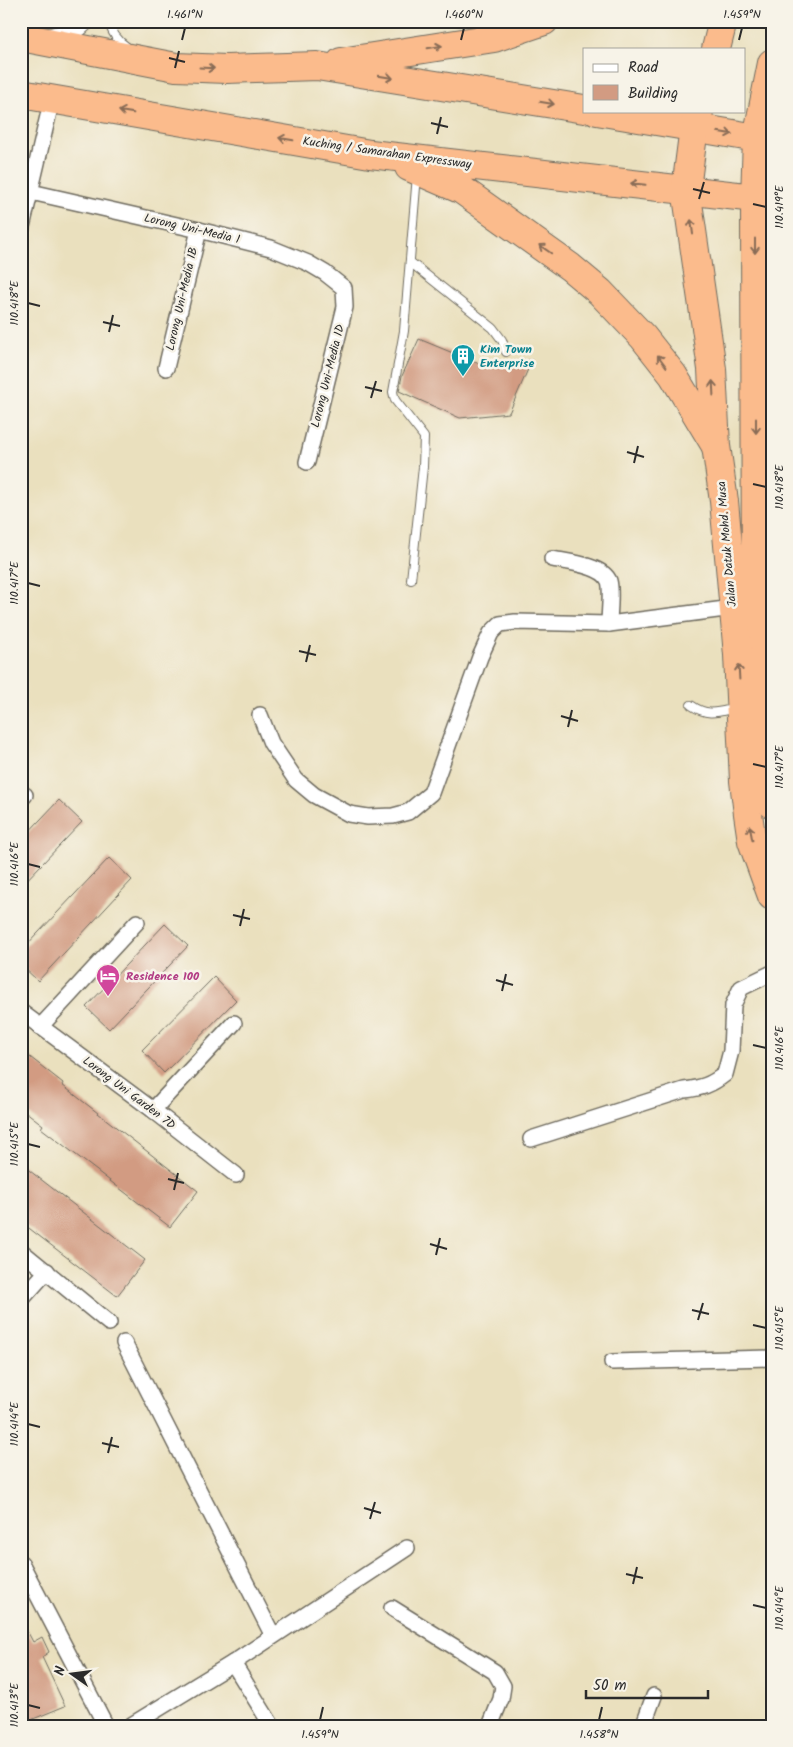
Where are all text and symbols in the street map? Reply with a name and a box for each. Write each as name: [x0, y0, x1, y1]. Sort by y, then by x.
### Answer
text: 1.461°N: [167, 5, 203, 24]
text: 1.460°N: [445, 5, 483, 24]
text: 1.459°N: [723, 5, 761, 24]
one-way arrow: [426, 42, 442, 52]
legend: [583, 48, 746, 112]
text: Road: [628, 56, 659, 80]
one-way arrow: [198, 63, 215, 73]
one-way arrow: [378, 73, 394, 83]
text: Building: [628, 82, 678, 106]
one-way arrow: [538, 99, 554, 109]
one-way arrow: [118, 106, 134, 116]
one-way arrow: [717, 128, 733, 138]
street label: Kuching / Samarahan Expressway: [301, 132, 473, 174]
one-way arrow: [278, 134, 294, 144]
one-way arrow: [630, 179, 646, 189]
text: 110.419°E: [770, 184, 789, 229]
street label: Lorong Uni-Media 1: [142, 209, 242, 249]
one-way arrow: [687, 219, 697, 235]
one-way arrow: [750, 238, 760, 254]
one-way arrow: [538, 244, 552, 254]
street label: Lorong Uni-Media 1B: [161, 245, 203, 353]
text: 110.418°E: [5, 279, 24, 326]
street label: Lorong Uni-Media 1D: [306, 322, 350, 430]
place label: Kim Town Enterprise: [480, 340, 534, 373]
building icon: Kim Town Enterprise: [450, 343, 476, 377]
one-way arrow: [657, 354, 667, 368]
one-way arrow: [709, 380, 718, 396]
one-way arrow: [751, 418, 761, 434]
text: 110.418°E: [770, 463, 789, 510]
street label: Jalan Datuk Mohd. Musa: [712, 480, 742, 608]
text: 110.417°E: [5, 560, 24, 605]
one-way arrow: [734, 664, 743, 680]
text: 110.417°E: [770, 744, 789, 789]
one-way arrow: [746, 826, 756, 842]
text: 110.416°E: [5, 841, 24, 886]
hotel icon: Residence 100: [95, 963, 121, 997]
place label: Residence 100: [126, 967, 200, 986]
text: 110.416°E: [770, 1025, 789, 1070]
street label: Lorong Uni Garden 7D: [78, 1052, 180, 1135]
text: 110.415°E: [5, 1121, 24, 1166]
text: 110.415°E: [770, 1305, 789, 1350]
text: 110.414°E: [5, 1401, 24, 1446]
text: 110.414°E: [770, 1585, 789, 1630]
north arrow: [48, 1650, 98, 1700]
text: N: [49, 1664, 72, 1678]
scale bar: [586, 1667, 708, 1699]
text: 50 m: [593, 1674, 627, 1698]
text: 110.413°E: [5, 1682, 24, 1727]
text: 1.459°N: [301, 1725, 339, 1744]
text: 1.458°N: [579, 1725, 619, 1744]

